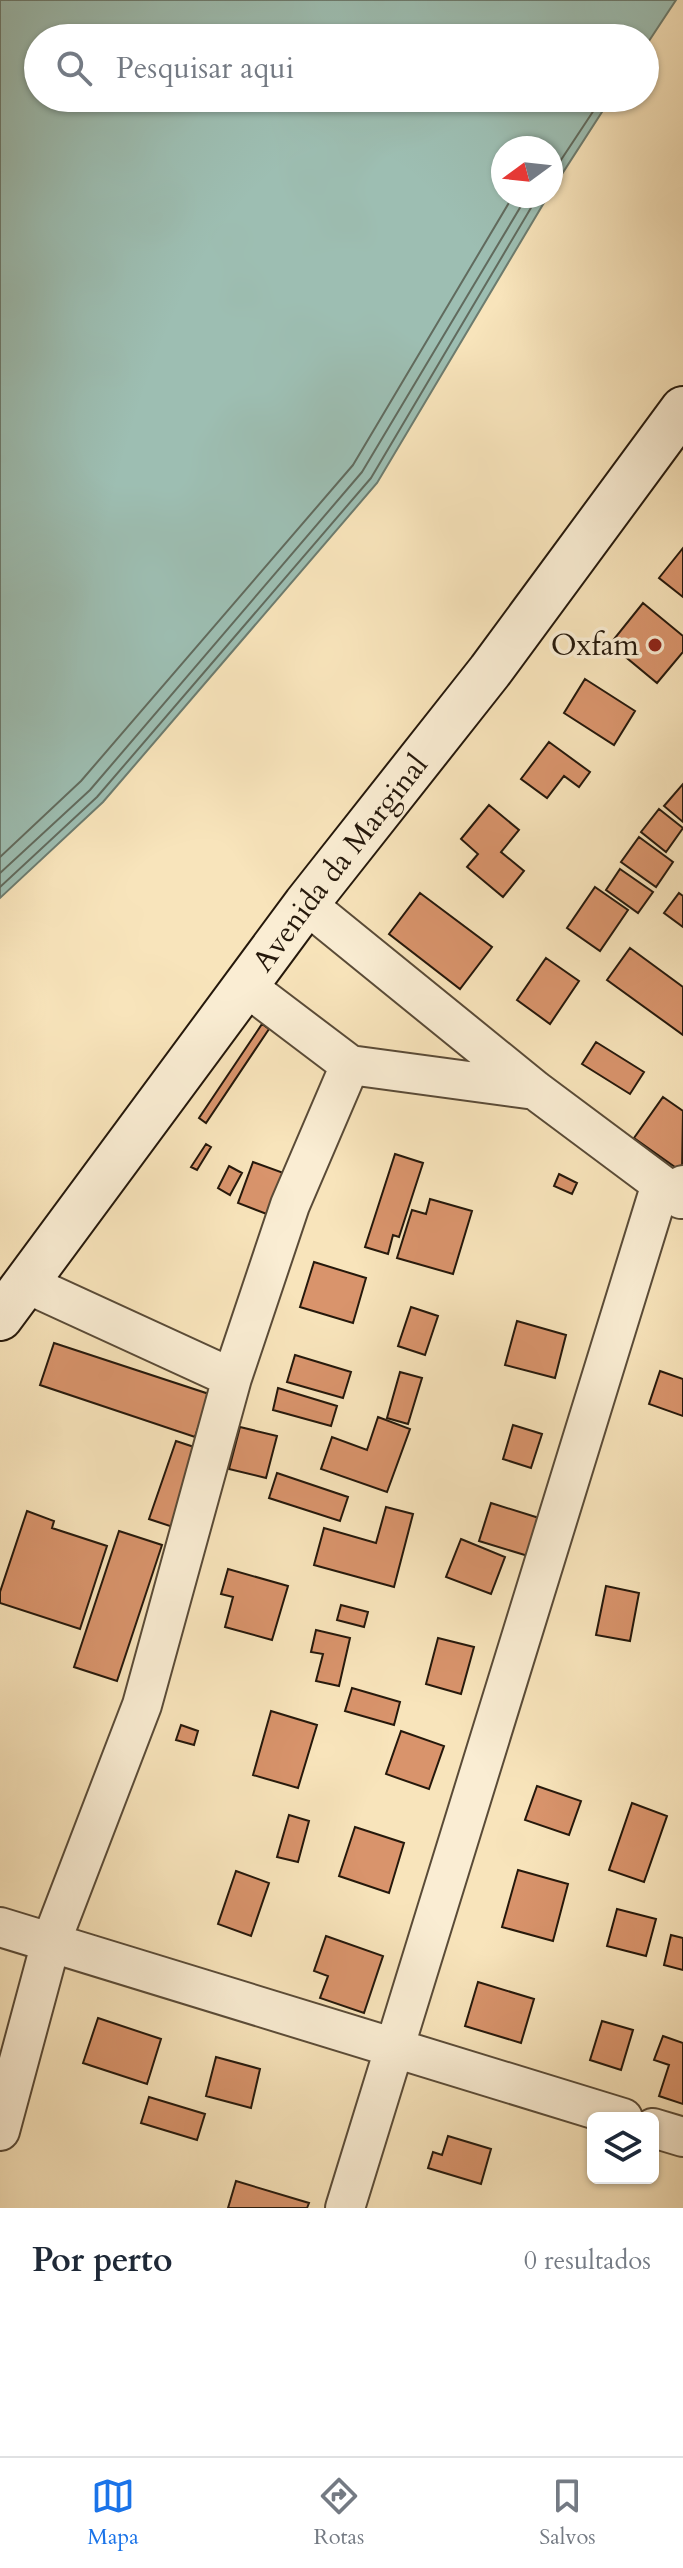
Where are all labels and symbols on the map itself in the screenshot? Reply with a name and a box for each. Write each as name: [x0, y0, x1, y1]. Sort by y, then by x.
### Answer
north arrow: [491, 136, 563, 208]
place label: Oxfam: [551, 625, 640, 666]
marker: Oxfam: [646, 636, 664, 654]
street label: Avenida da Marginal: [243, 746, 438, 980]

